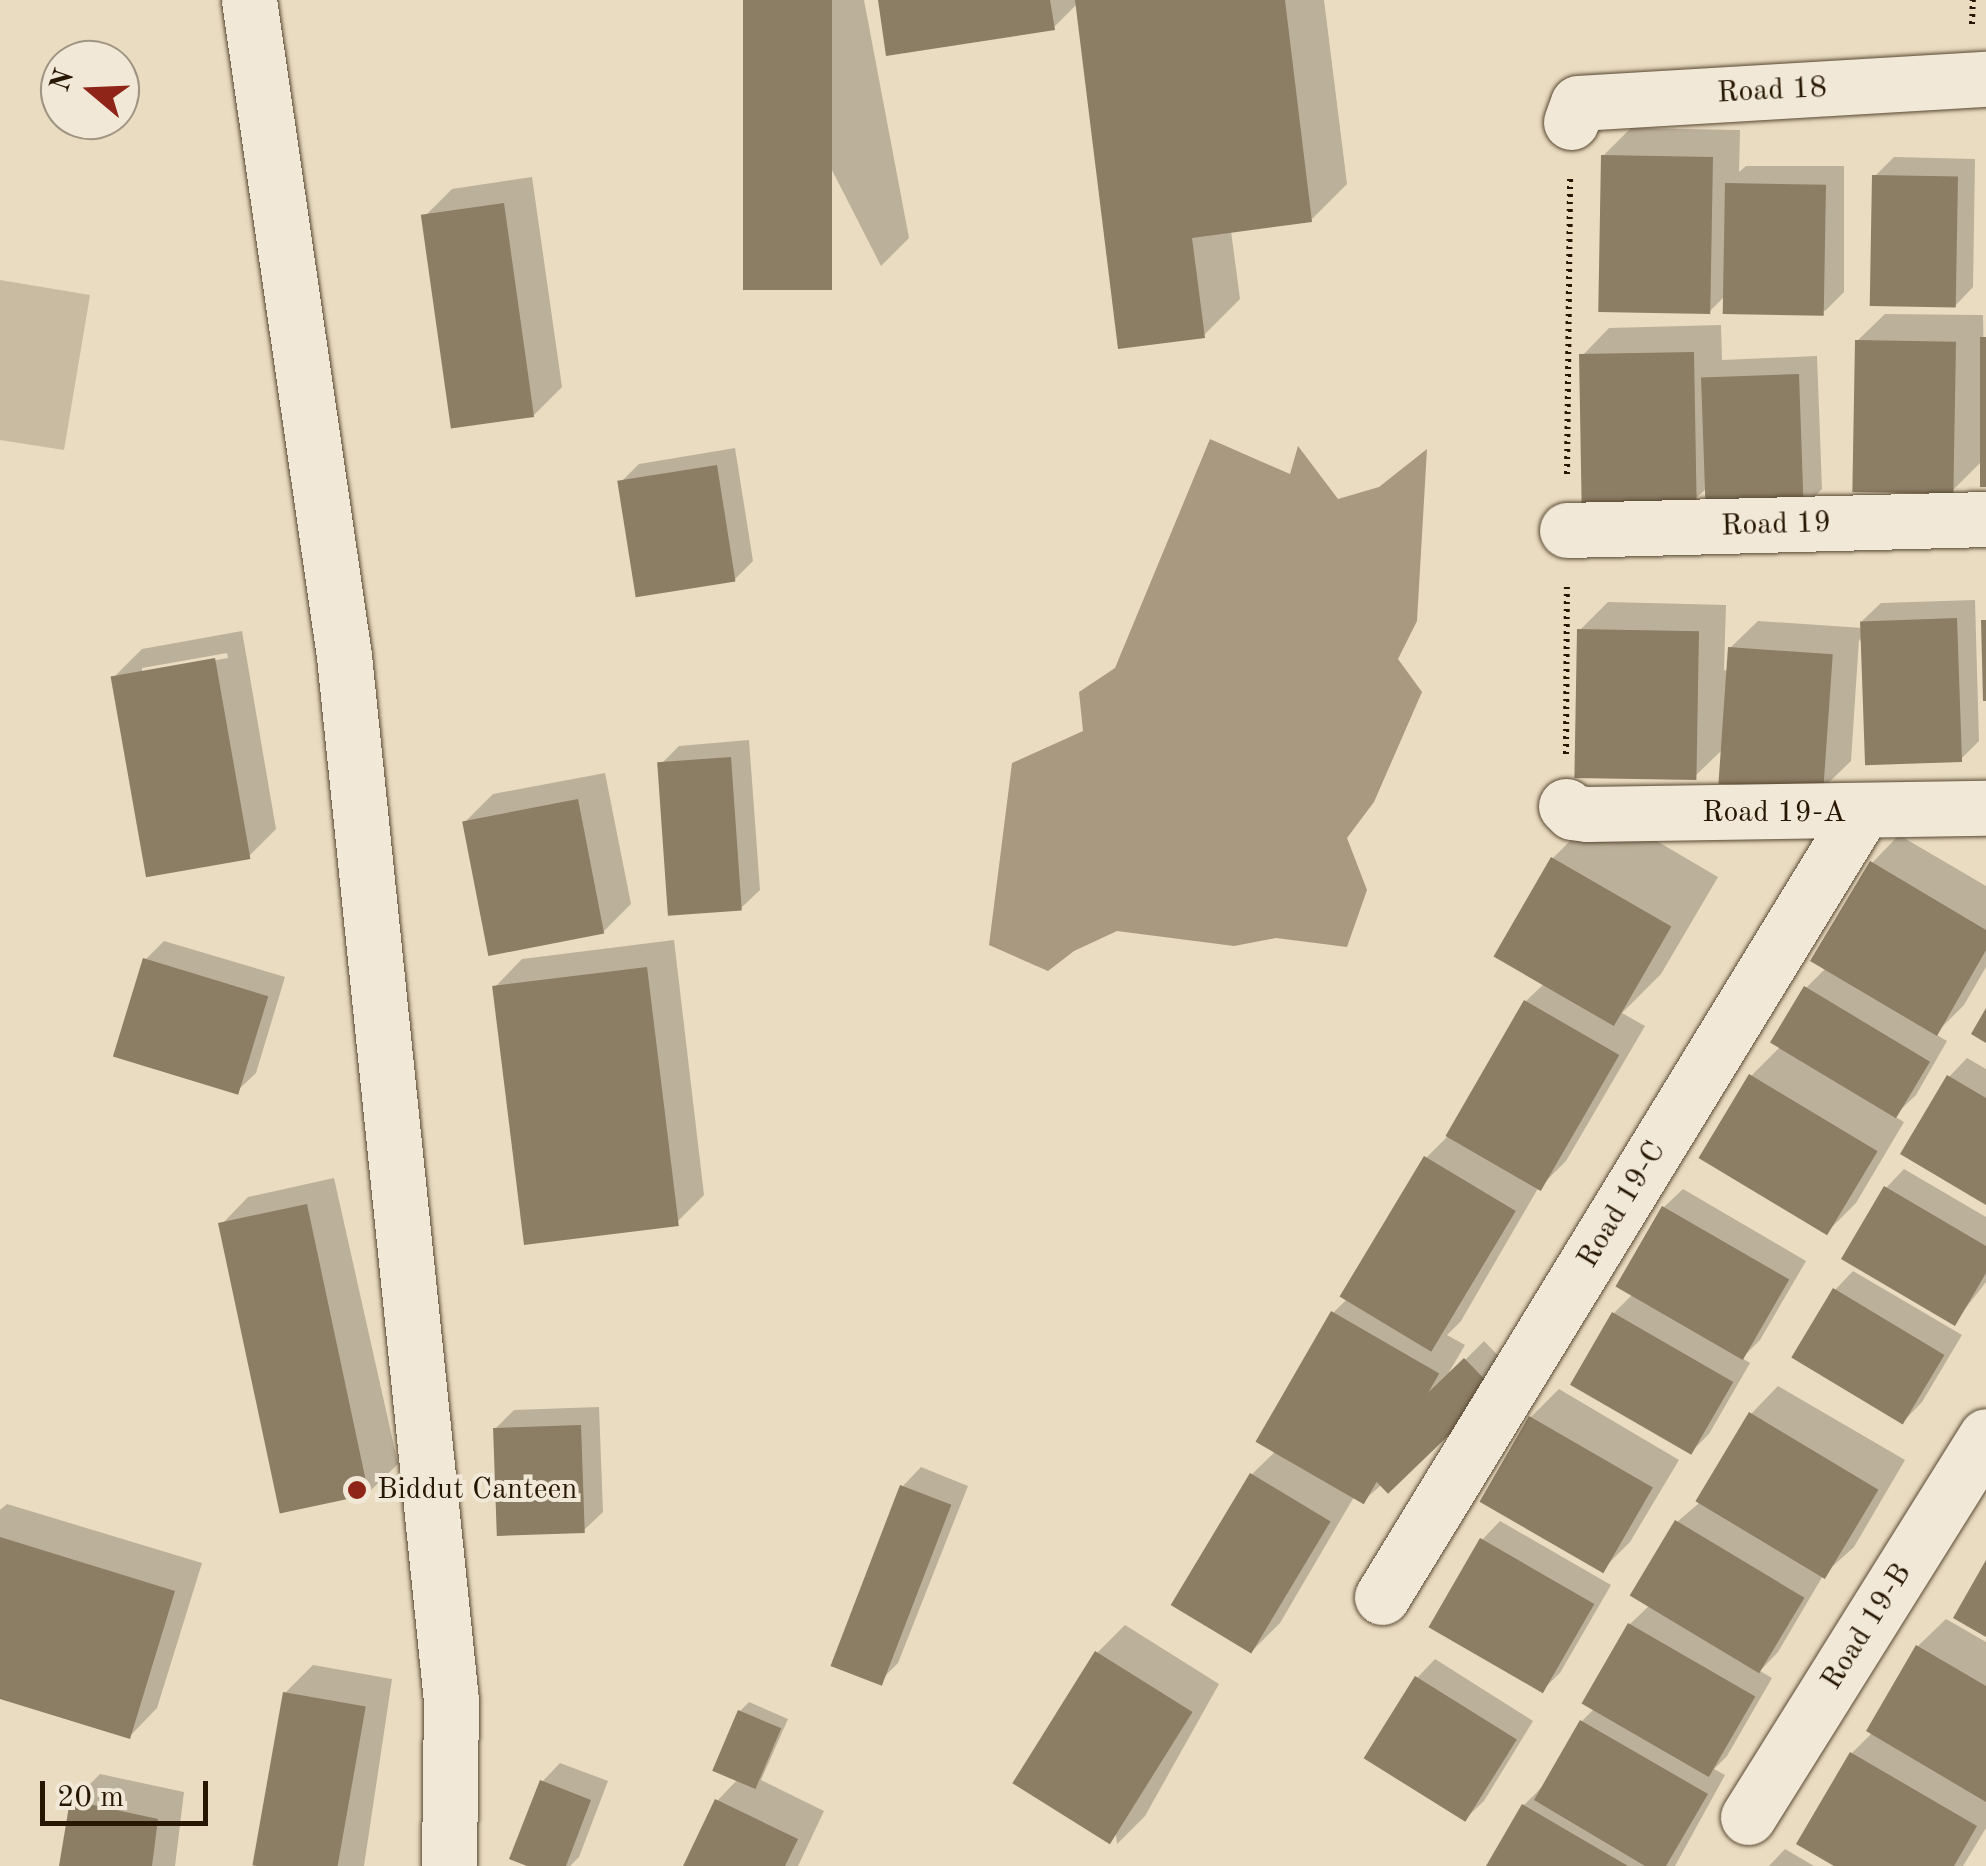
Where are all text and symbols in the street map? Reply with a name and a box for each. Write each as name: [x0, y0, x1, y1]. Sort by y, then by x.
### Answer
north arrow: [40, 40, 140, 140]
text: N: [47, 66, 80, 96]
street label: Road 18: [1716, 70, 1828, 112]
street label: Road 19: [1720, 505, 1832, 545]
street label: Road 19-A: [1702, 795, 1846, 831]
street label: Road 19-C: [1570, 1135, 1674, 1275]
place label: Biddut Canteen: [377, 1472, 577, 1508]
marker: Biddut Canteen: [346, 1479, 368, 1501]
street label: Road 19-B: [1814, 1557, 1920, 1697]
scale bar: [45, 1761, 212, 1823]
text: 20 m: [57, 1783, 124, 1813]

